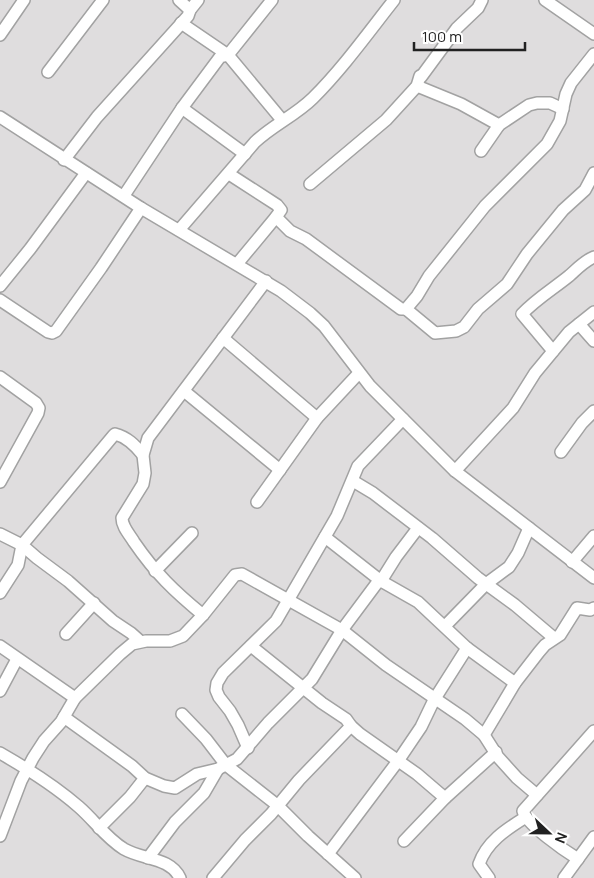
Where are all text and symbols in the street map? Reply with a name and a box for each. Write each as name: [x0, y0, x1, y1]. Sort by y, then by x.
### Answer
scale bar: [414, 20, 525, 52]
text: 100 m: [422, 26, 462, 47]
north arrow: [524, 808, 574, 858]
text: N: [551, 830, 572, 846]

